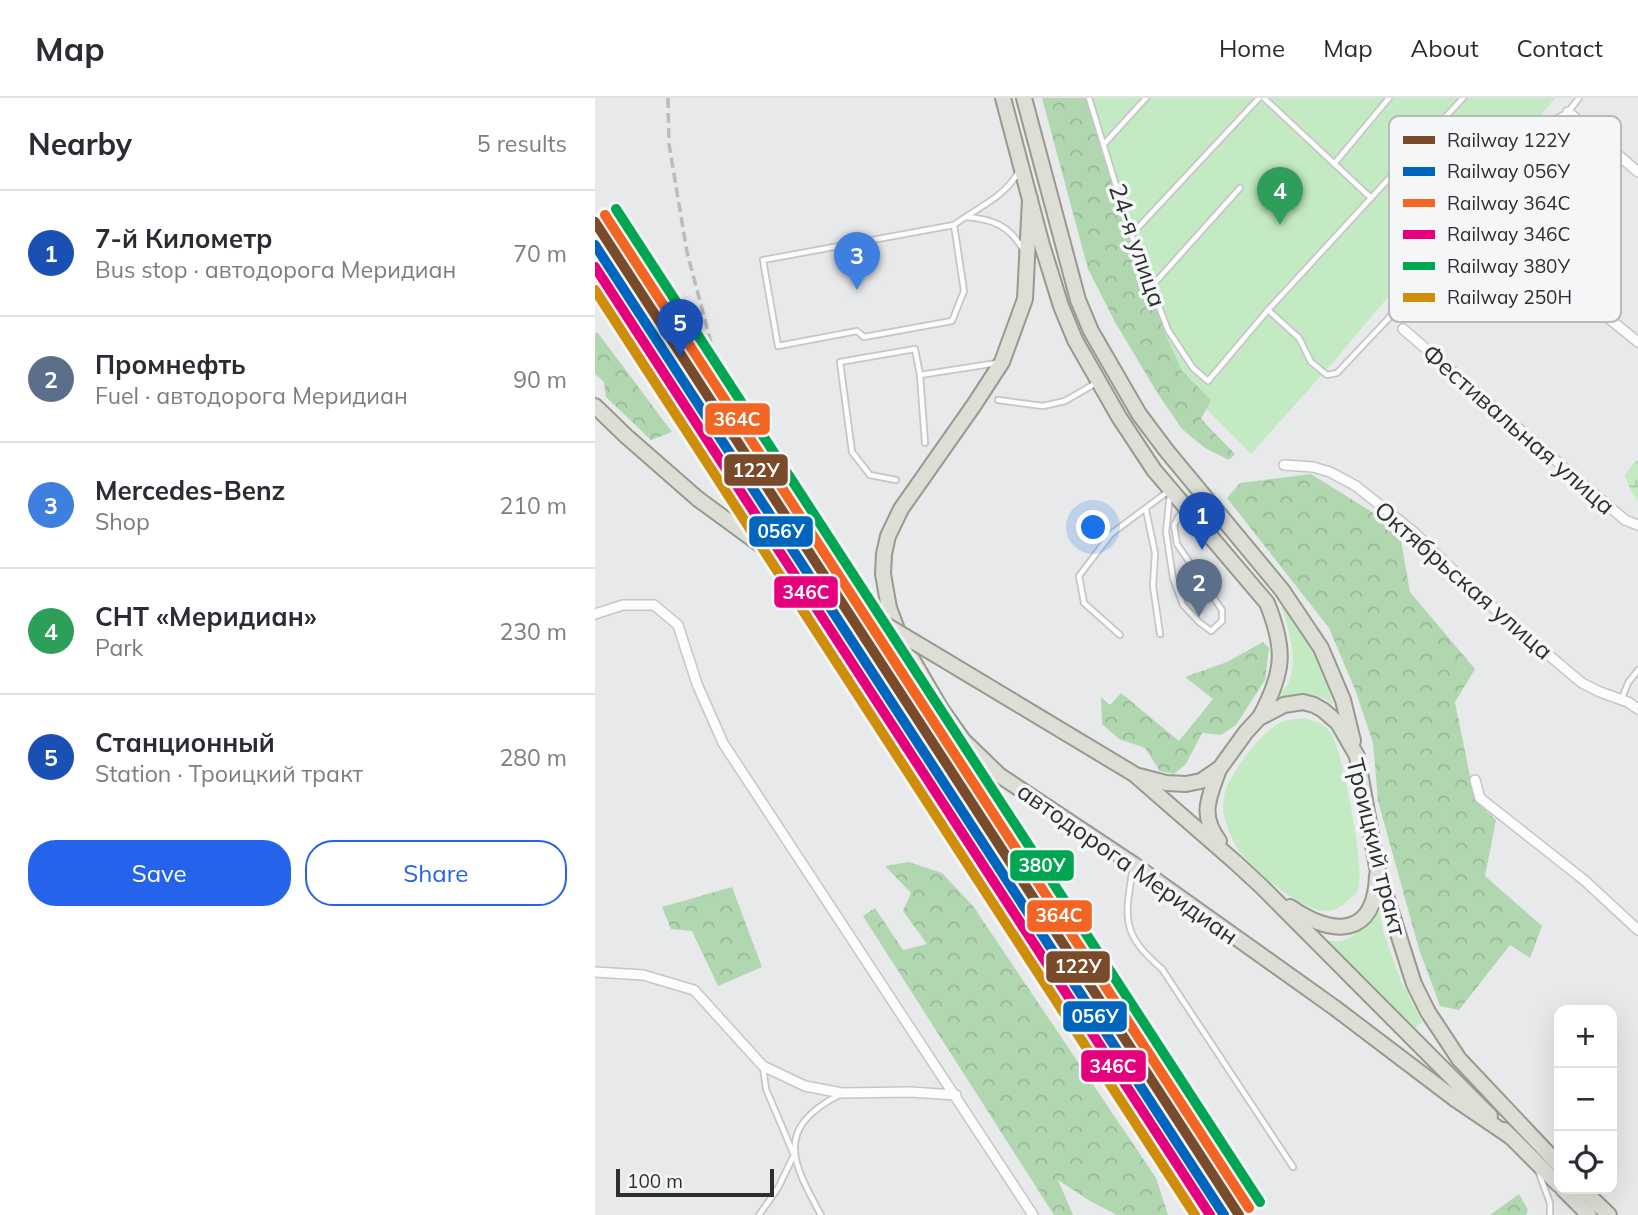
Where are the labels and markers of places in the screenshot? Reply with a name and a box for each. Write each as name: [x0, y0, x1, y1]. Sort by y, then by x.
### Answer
pin: 4: [1257, 167, 1303, 225]
pin: 3: [834, 232, 880, 290]
pin: 5: [657, 299, 703, 357]
pin: 1: [1179, 492, 1225, 550]
pin: 2: [1176, 559, 1222, 617]

